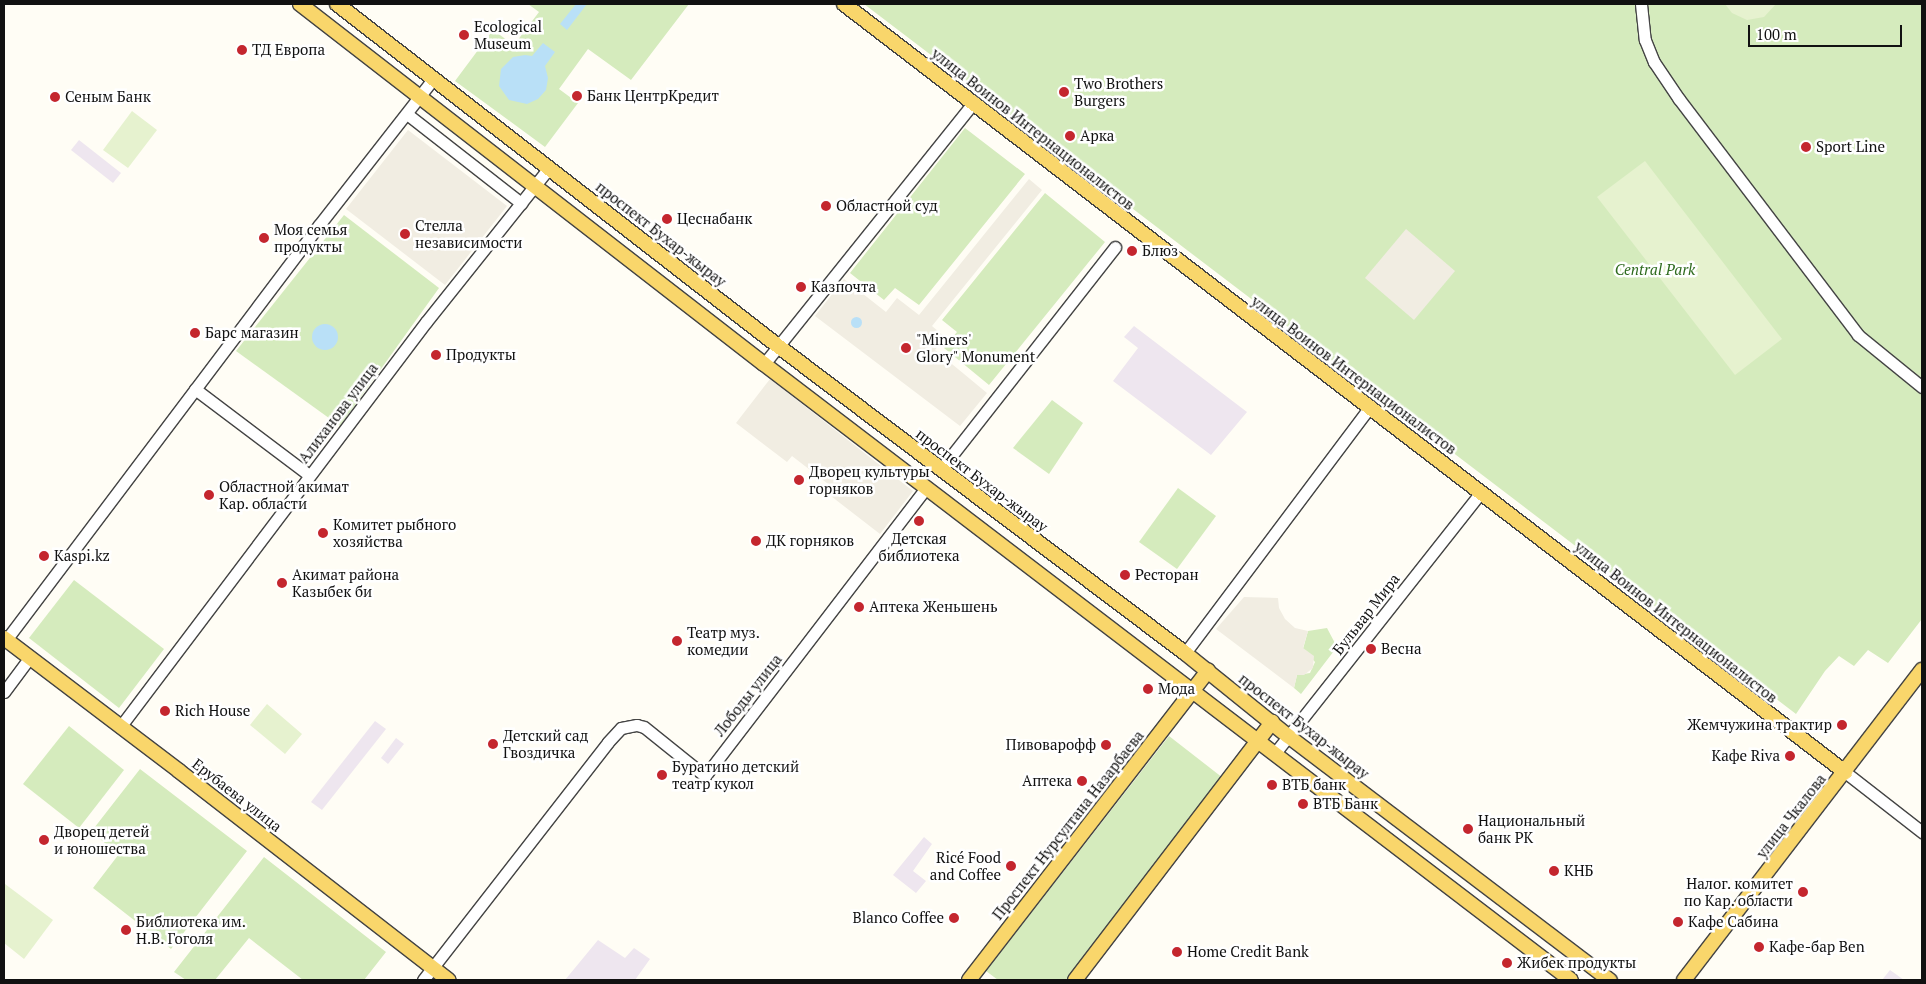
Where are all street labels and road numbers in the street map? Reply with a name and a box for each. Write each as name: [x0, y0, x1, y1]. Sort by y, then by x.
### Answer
street label: улица Воинов Интернационалистов: [928, 44, 1138, 214]
street label: проспект Бухар-жырау: [592, 177, 730, 291]
street label: улица Воинов Интернационалистов: [1248, 292, 1460, 458]
street label: Алиханова улица: [294, 359, 382, 467]
street label: проспект Бухар-жырау: [912, 424, 1052, 536]
street label: улица Воинов Интернационалистов: [1571, 537, 1781, 707]
street label: Бульвар Мира: [1329, 570, 1403, 658]
street label: Лободы улица: [710, 650, 786, 740]
street label: проспект Бухар-жырау: [1235, 669, 1373, 783]
street label: Проспект Нурсултана Назарбаева: [988, 727, 1148, 923]
street label: Ерубаева улица: [189, 755, 285, 835]
street label: улица Чкалова: [1752, 770, 1830, 862]

